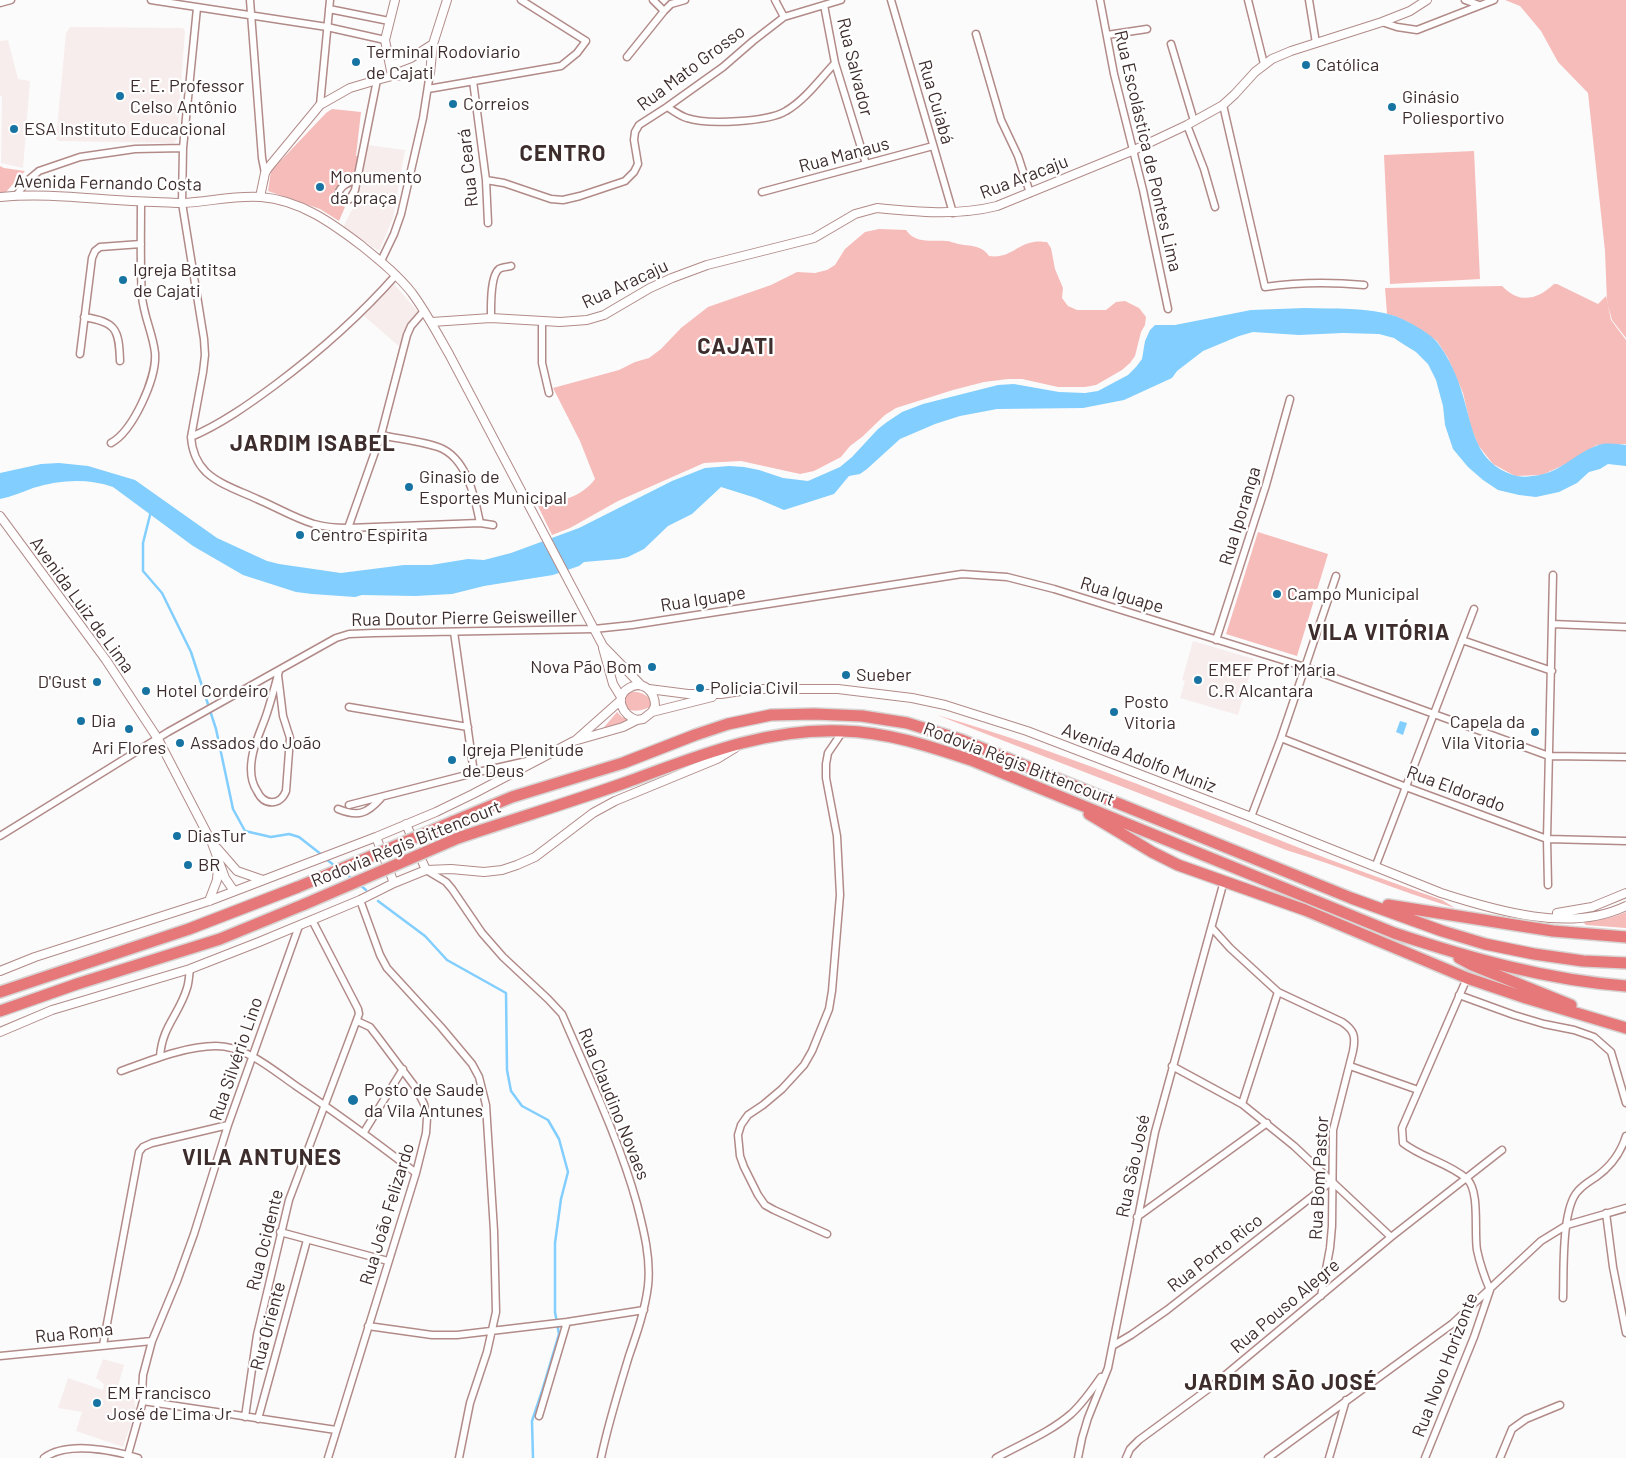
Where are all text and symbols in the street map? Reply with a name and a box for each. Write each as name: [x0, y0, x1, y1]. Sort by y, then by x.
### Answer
street label: Rua Salvador: [832, 15, 878, 119]
street label: Rua Mato Grosso: [633, 20, 749, 116]
street label: Rua Escolástica de Pontes Lima: [1110, 28, 1186, 274]
place label: Terminal Rodoviario de Cajati: [366, 41, 521, 84]
place label: Católica: [1316, 54, 1379, 76]
marker: Terminal Rodoviario de Cajati: [350, 56, 362, 68]
street label: Rua Cuiabá: [914, 57, 958, 147]
marker: Católica: [1300, 59, 1312, 71]
place label: E. E. Professor Celso Antônio: [130, 75, 244, 118]
place label: Ginásio Poliesportivo: [1402, 86, 1505, 128]
marker: E. E. Professor Celso Antônio: [114, 90, 126, 102]
place label: Correios: [463, 93, 529, 115]
marker: Correios: [447, 98, 459, 110]
marker: Ginásio Poliesportivo: [1386, 101, 1398, 113]
place label: ESA Instituto Educacional: [24, 118, 226, 140]
marker: ESA Instituto Educacional: [8, 123, 20, 135]
street label: Rua Ceará: [453, 128, 483, 208]
street label: Rua Manaus: [796, 133, 892, 177]
district label: CENTRO: [519, 141, 607, 167]
street label: Rua Aracaju: [977, 150, 1071, 204]
place label: Monumento da praça: [330, 166, 422, 208]
street label: Avenida Fernando Costa: [14, 171, 202, 195]
marker: Monumento da praça: [314, 181, 326, 193]
street label: Rua Aracaju: [578, 255, 672, 313]
place label: Igreja Batitsa de Cajati: [133, 259, 236, 302]
marker: Igreja Batitsa de Cajati: [117, 274, 129, 286]
district label: CAJATI: [696, 334, 776, 360]
district label: JARDIM ISABEL: [228, 431, 398, 457]
street label: Rua Iporanga: [1215, 464, 1265, 568]
place label: Ginasio de Esportes Municipal: [419, 466, 567, 508]
marker: Ginasio de Esportes Municipal: [403, 481, 415, 493]
place label: Centro Espirita: [310, 524, 428, 546]
marker: Centro Espirita: [294, 529, 306, 541]
street label: Avenida Luiz de Lima: [25, 533, 139, 677]
street label: Rua Iguape: [1078, 572, 1166, 618]
street label: Rua Iguape: [659, 582, 747, 616]
place label: Campo Municipal: [1287, 583, 1419, 605]
marker: Campo Municipal: [1271, 588, 1283, 600]
street label: Rua Doutor Pierre Geisweiller: [351, 605, 577, 631]
district label: VILA VITÓRIA: [1306, 620, 1452, 646]
place label: Nova Pão Bom: [530, 656, 642, 678]
place label: EMEF Prof Maria C.R Alcantara: [1208, 659, 1336, 702]
marker: Nova Pão Bom: [646, 661, 658, 673]
place label: Sueber: [856, 664, 912, 686]
marker: Sueber: [840, 669, 852, 681]
place label: D'Gust: [38, 671, 87, 693]
marker: EMEF Prof Maria C.R Alcantara: [1192, 674, 1204, 686]
marker: D'Gust: [91, 676, 103, 688]
place label: Policia Civil: [710, 677, 798, 699]
place label: Hotel Cordeiro: [156, 680, 269, 702]
marker: Policia Civil: [694, 682, 706, 694]
marker: Hotel Cordeiro: [140, 685, 152, 697]
place label: Posto Vitoria: [1124, 691, 1176, 734]
marker: Posto Vitoria: [1108, 706, 1120, 718]
place label: Dia: [91, 710, 116, 732]
place label: Capela da Vila Vitoria: [1441, 711, 1525, 754]
marker: Dia: [75, 715, 87, 727]
street label: Rodovia Régis Bittencourt: [920, 718, 1118, 810]
street label: Avenida Adolfo Muniz: [1059, 719, 1219, 797]
marker: Ari Flores: [123, 723, 135, 735]
marker: Capela da Vila Vitoria: [1529, 726, 1541, 738]
place label: Assados do João: [190, 732, 321, 754]
place label: Ari Flores: [92, 737, 166, 759]
marker: Assados do João: [174, 737, 186, 749]
place label: Igreja Plenitude de Deus: [462, 739, 584, 782]
marker: Igreja Plenitude de Deus: [446, 754, 458, 766]
street label: Rua Eldorado: [1404, 761, 1508, 817]
street label: Rodovia Régis Bittencourt: [308, 796, 504, 892]
place label: DiasTur: [187, 825, 246, 847]
marker: DiasTur: [171, 830, 183, 842]
place label: BR: [198, 854, 220, 876]
marker: BR: [182, 859, 194, 871]
street label: Rua Silvério Lino: [205, 994, 267, 1124]
street label: Rua Claudino Novaes: [574, 1025, 654, 1183]
place label: Posto de Saude da Vila Antunes: [364, 1079, 484, 1122]
marker: Posto de Saude da Vila Antunes: [346, 1093, 360, 1107]
street label: Rua São José: [1112, 1112, 1154, 1220]
street label: Rua Bom Pastor: [1305, 1115, 1333, 1241]
street label: Rua João Felizardo: [355, 1140, 419, 1288]
district label: VILA ANTUNES: [180, 1145, 344, 1171]
street label: Rua Ocidente: [242, 1187, 288, 1293]
street label: Rua Porto Rico: [1163, 1209, 1267, 1297]
street label: Rua Pouso Alegre: [1226, 1254, 1344, 1358]
street label: Rua Oriente: [246, 1279, 290, 1373]
street label: Rua Novo Horizonte: [1408, 1290, 1482, 1440]
street label: Rua Roma: [34, 1318, 114, 1348]
district label: JARDIM SÃO JOSÉ: [1183, 1370, 1379, 1396]
place label: EM Francisco José de Lima Jr: [107, 1382, 232, 1425]
marker: EM Francisco José de Lima Jr: [91, 1397, 103, 1409]

